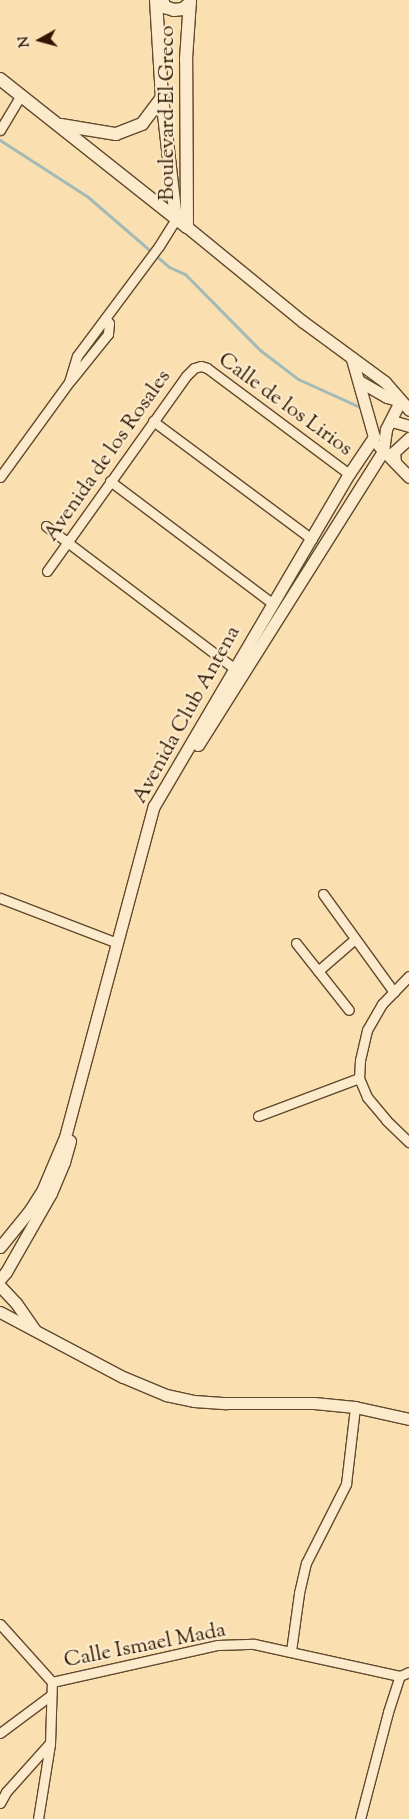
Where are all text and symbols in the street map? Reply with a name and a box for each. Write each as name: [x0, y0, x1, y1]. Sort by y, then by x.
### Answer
north arrow: [15, 15, 65, 65]
street label: Boulevard El Greco: [155, 25, 181, 201]
text: N: [15, 35, 36, 49]
street label: Calle de los Lirios: [213, 348, 357, 462]
street label: Avenida de los Rosales: [39, 365, 177, 547]
street label: Avenida Club Antena: [128, 622, 246, 808]
street label: Calle Ismael Mada: [62, 1618, 228, 1674]

